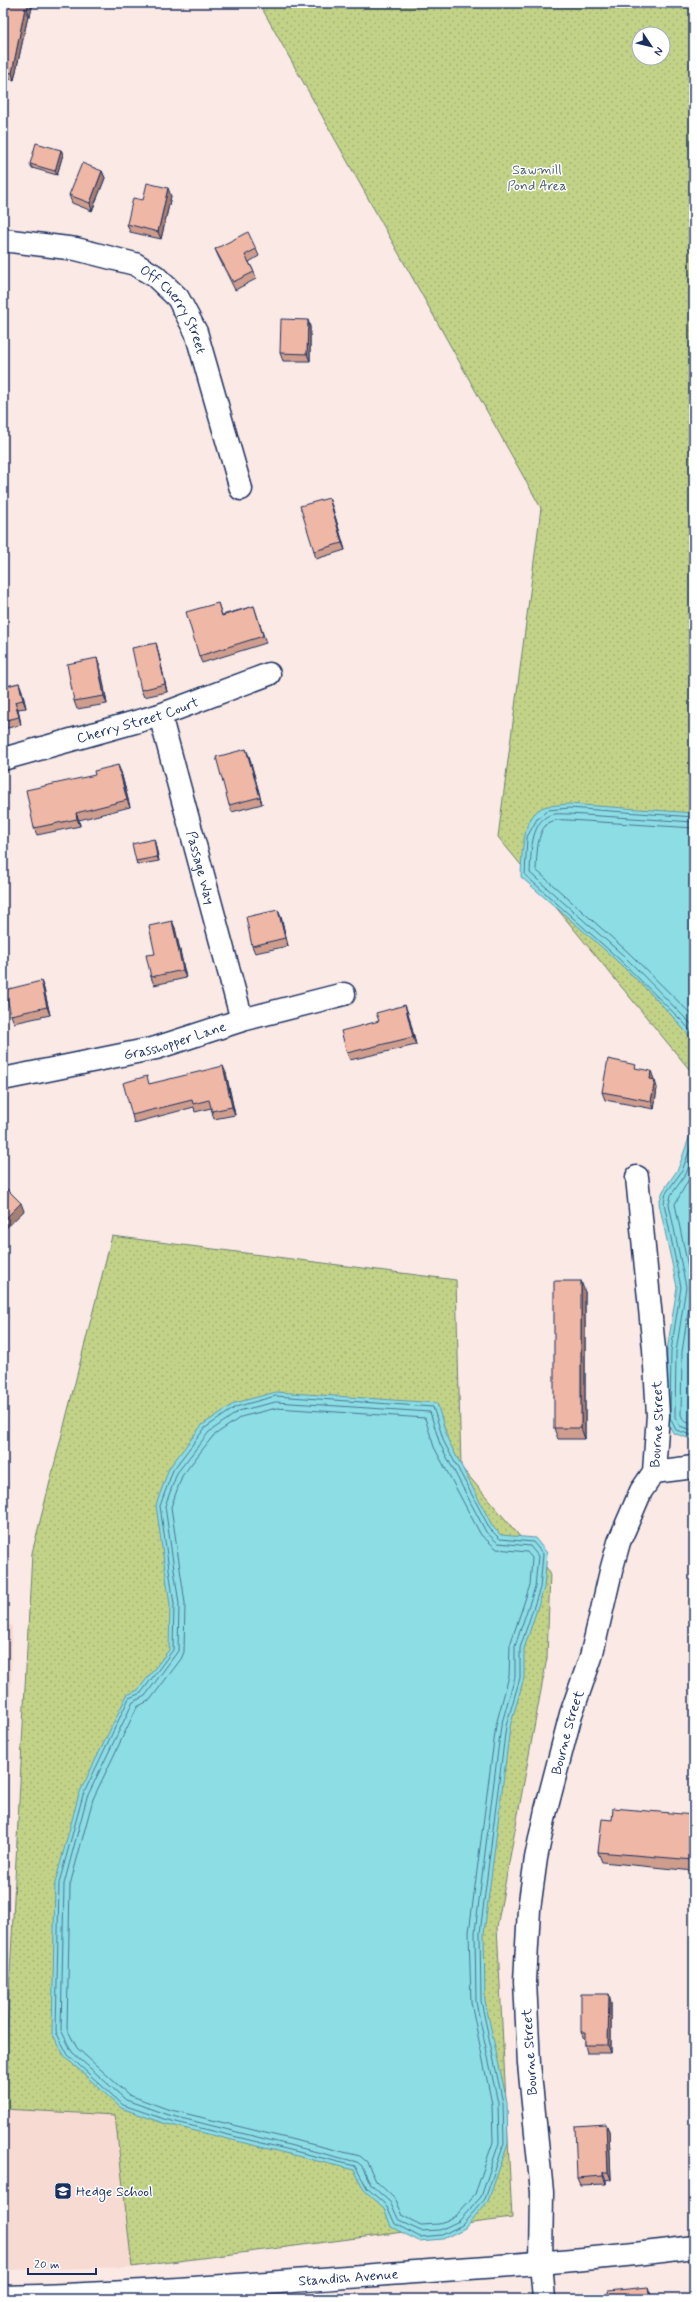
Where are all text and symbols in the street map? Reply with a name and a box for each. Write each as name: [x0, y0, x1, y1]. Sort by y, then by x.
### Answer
north arrow: [631, 26, 671, 66]
text: N: [651, 44, 666, 58]
park label: Sawmill Pond Area: [507, 161, 567, 195]
street label: Off Cherry Street: [136, 261, 210, 356]
street label: Cherry Street Court: [75, 693, 202, 748]
street label: Passage Way: [182, 829, 219, 907]
street label: Grasshopper Lane: [122, 1018, 228, 1064]
street label: Bourne Street: [646, 1379, 668, 1468]
street label: Bourne Street: [548, 1687, 589, 1777]
street label: Bourne Street: [518, 2007, 542, 2096]
school or university icon: Hedge School: [53, 2181, 73, 2201]
place label: Hedge School: [76, 2183, 152, 2202]
scale bar: [28, 2250, 96, 2276]
text: 20 m: [34, 2257, 60, 2273]
street label: Standish Avenue: [298, 2265, 399, 2291]

